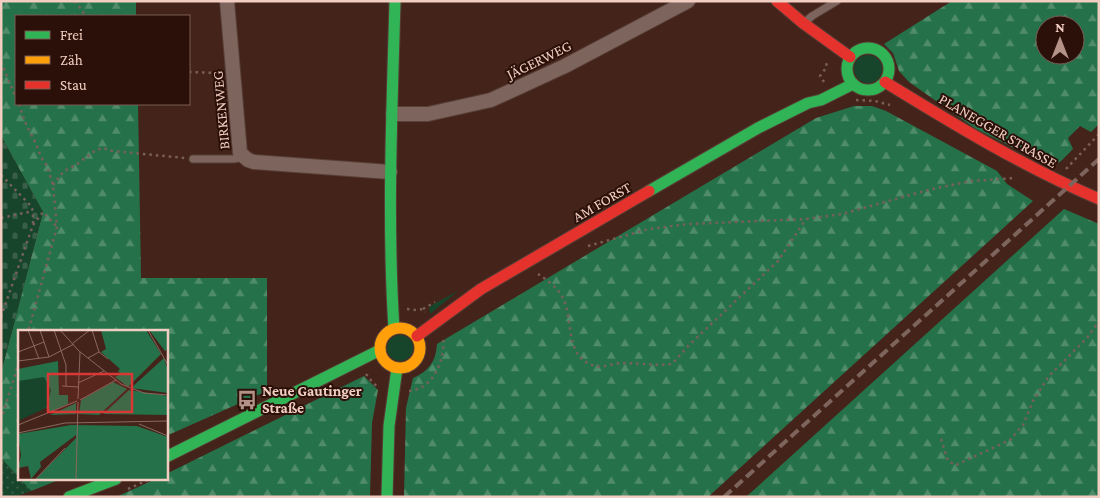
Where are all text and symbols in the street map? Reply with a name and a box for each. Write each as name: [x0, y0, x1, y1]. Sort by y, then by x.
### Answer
legend: [15, 15, 190, 105]
north arrow: [1035, 15, 1085, 65]
text: N: [1055, 19, 1065, 35]
text: Frei: [60, 27, 83, 43]
street label: JÄGERWEG: [502, 37, 574, 84]
text: Zäh: [60, 52, 83, 68]
street label: BIRKENWEG: [210, 70, 232, 150]
text: Stau: [60, 77, 87, 93]
street label: PLANEGGER STRASSE: [936, 91, 1060, 171]
street label: AM FORST: [570, 179, 634, 225]
inset map: [18, 330, 168, 480]
place label: Neue Gautinger Straße: [262, 383, 362, 416]
bus stop icon: Neue Gautinger Straße: [236, 389, 258, 411]

